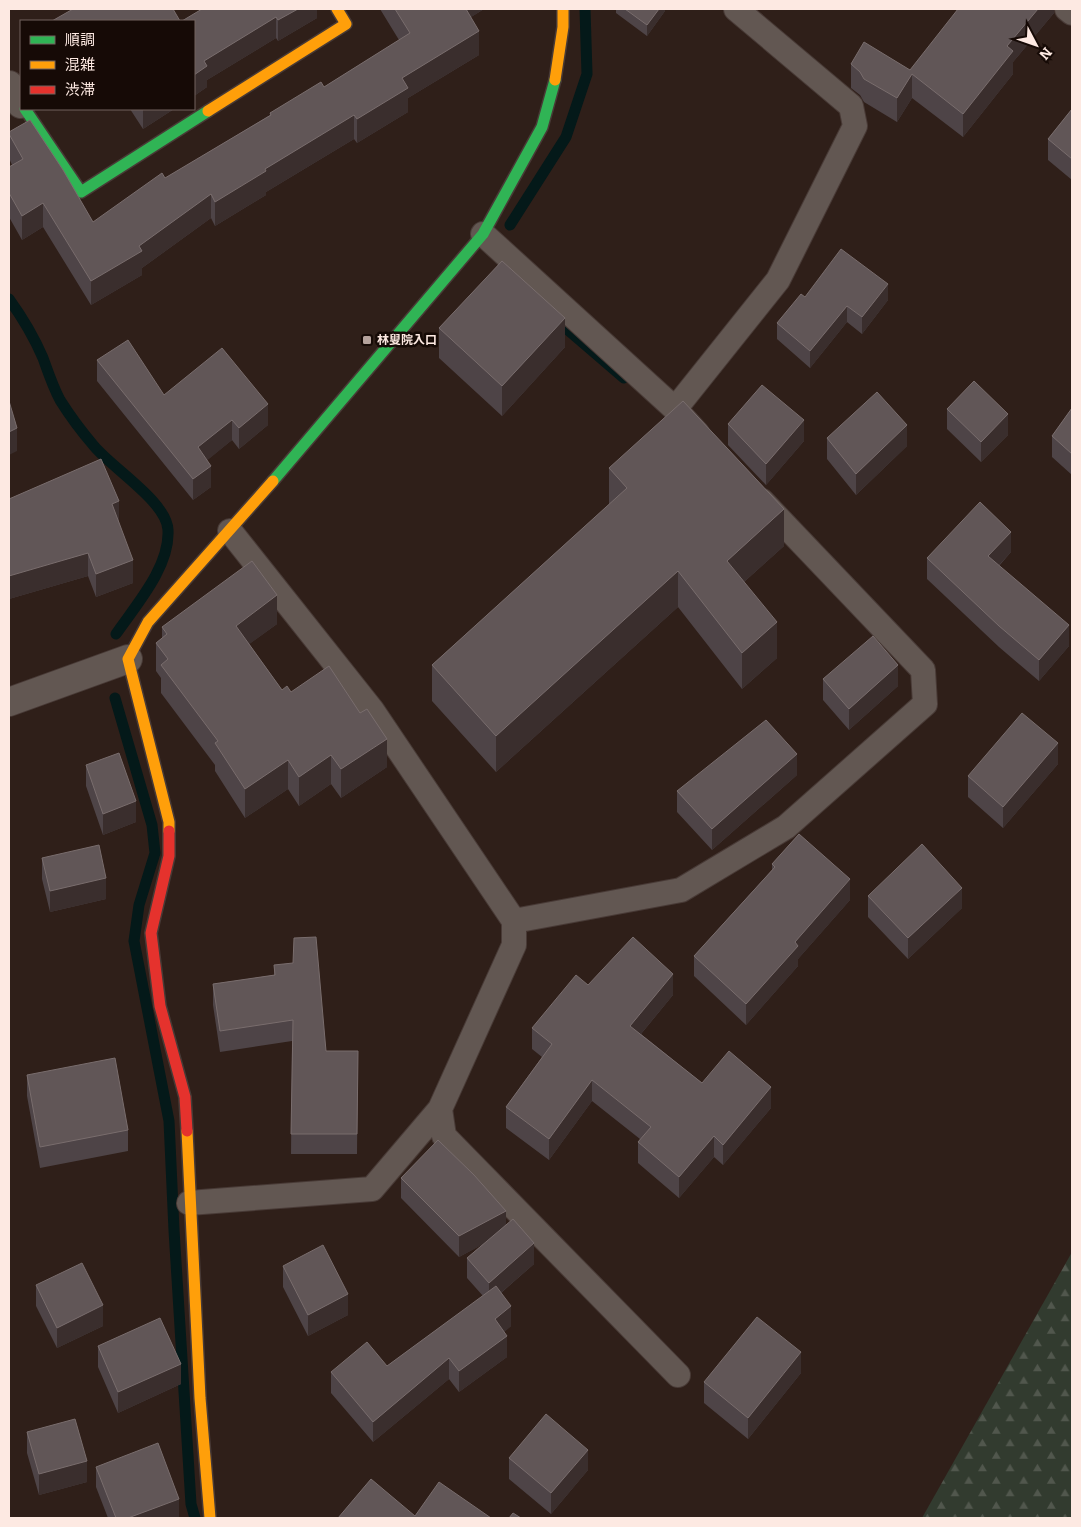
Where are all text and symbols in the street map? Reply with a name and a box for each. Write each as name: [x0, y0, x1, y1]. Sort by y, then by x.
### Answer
legend: [20, 20, 195, 110]
north arrow: [1011, 20, 1061, 70]
text: 順調: [65, 31, 95, 49]
text: N: [1035, 44, 1055, 63]
text: 混雑: [65, 56, 95, 74]
text: 渋滞: [65, 81, 95, 99]
place label: 林叟院入口: [377, 333, 437, 347]
marker: 林叟院入口: [361, 334, 373, 346]

